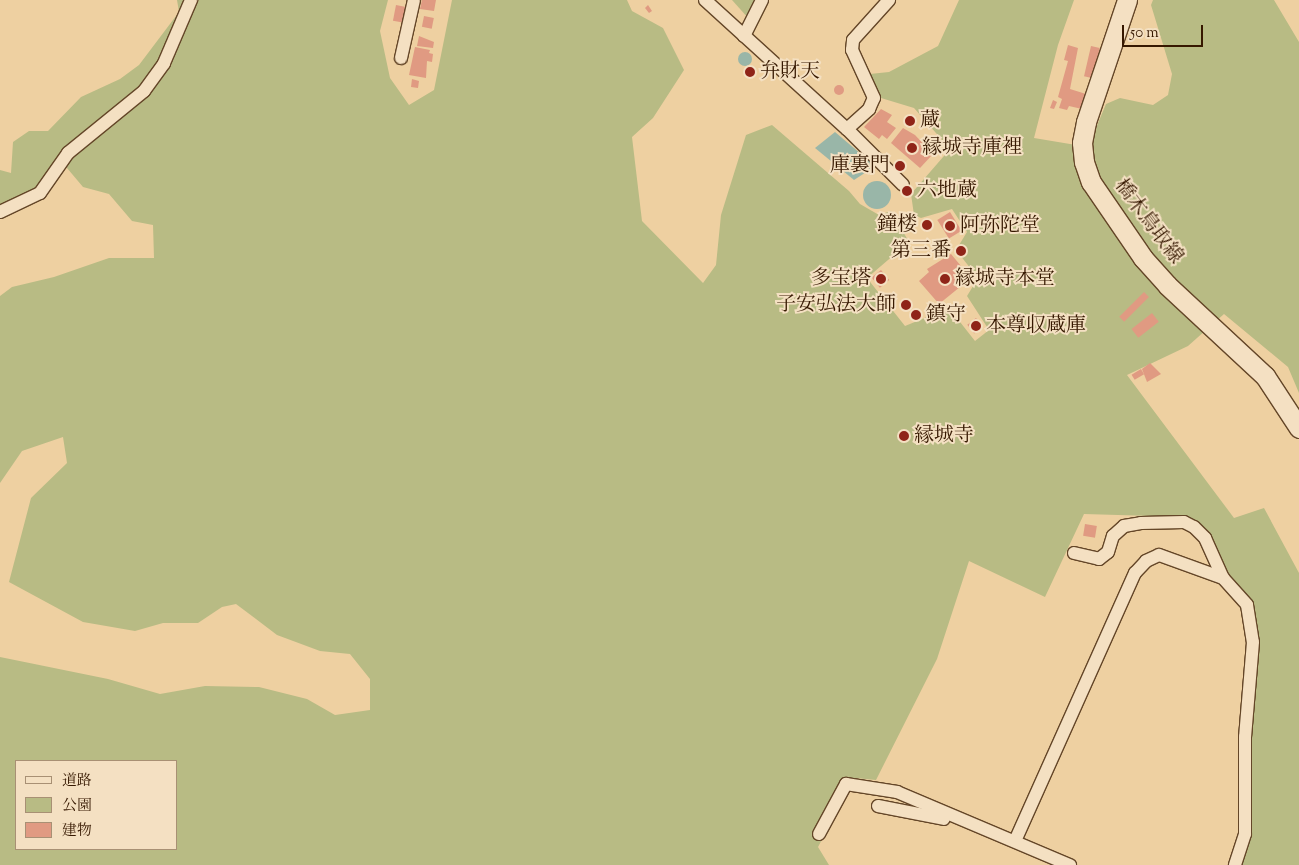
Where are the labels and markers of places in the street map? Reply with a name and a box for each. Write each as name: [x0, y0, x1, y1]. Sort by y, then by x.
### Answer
place label: 弁財天: [760, 60, 820, 84]
marker: 弁財天: [744, 66, 756, 78]
place label: 蔵: [920, 109, 940, 133]
marker: 蔵: [904, 115, 916, 127]
place label: 縁城寺庫裡: [922, 136, 1022, 160]
marker: 縁城寺庫裡: [906, 142, 918, 154]
place label: 庫裏門: [830, 154, 890, 178]
marker: 庫裏門: [894, 160, 906, 172]
place label: 六地蔵: [917, 179, 977, 203]
marker: 六地蔵: [901, 185, 913, 197]
place label: 鐘楼: [877, 213, 917, 237]
place label: 阿弥陀堂: [960, 214, 1040, 238]
marker: 鐘楼: [921, 219, 933, 231]
marker: 阿弥陀堂: [944, 220, 956, 232]
place label: 第三番: [891, 239, 951, 263]
marker: 第三番: [955, 245, 967, 257]
place label: 多宝塔: [811, 267, 871, 291]
place label: 縁城寺本堂: [955, 267, 1055, 291]
marker: 多宝塔: [875, 273, 887, 285]
marker: 縁城寺本堂: [939, 273, 951, 285]
place label: 子安弘法大師: [776, 293, 896, 317]
marker: 子安弘法大師: [900, 299, 912, 311]
place label: 鎮守: [926, 303, 966, 327]
marker: 鎮守: [910, 309, 922, 321]
place label: 本尊収蔵庫: [986, 314, 1086, 338]
marker: 本尊収蔵庫: [970, 320, 982, 332]
place label: 縁城寺: [914, 424, 974, 448]
marker: 縁城寺: [898, 430, 910, 442]

